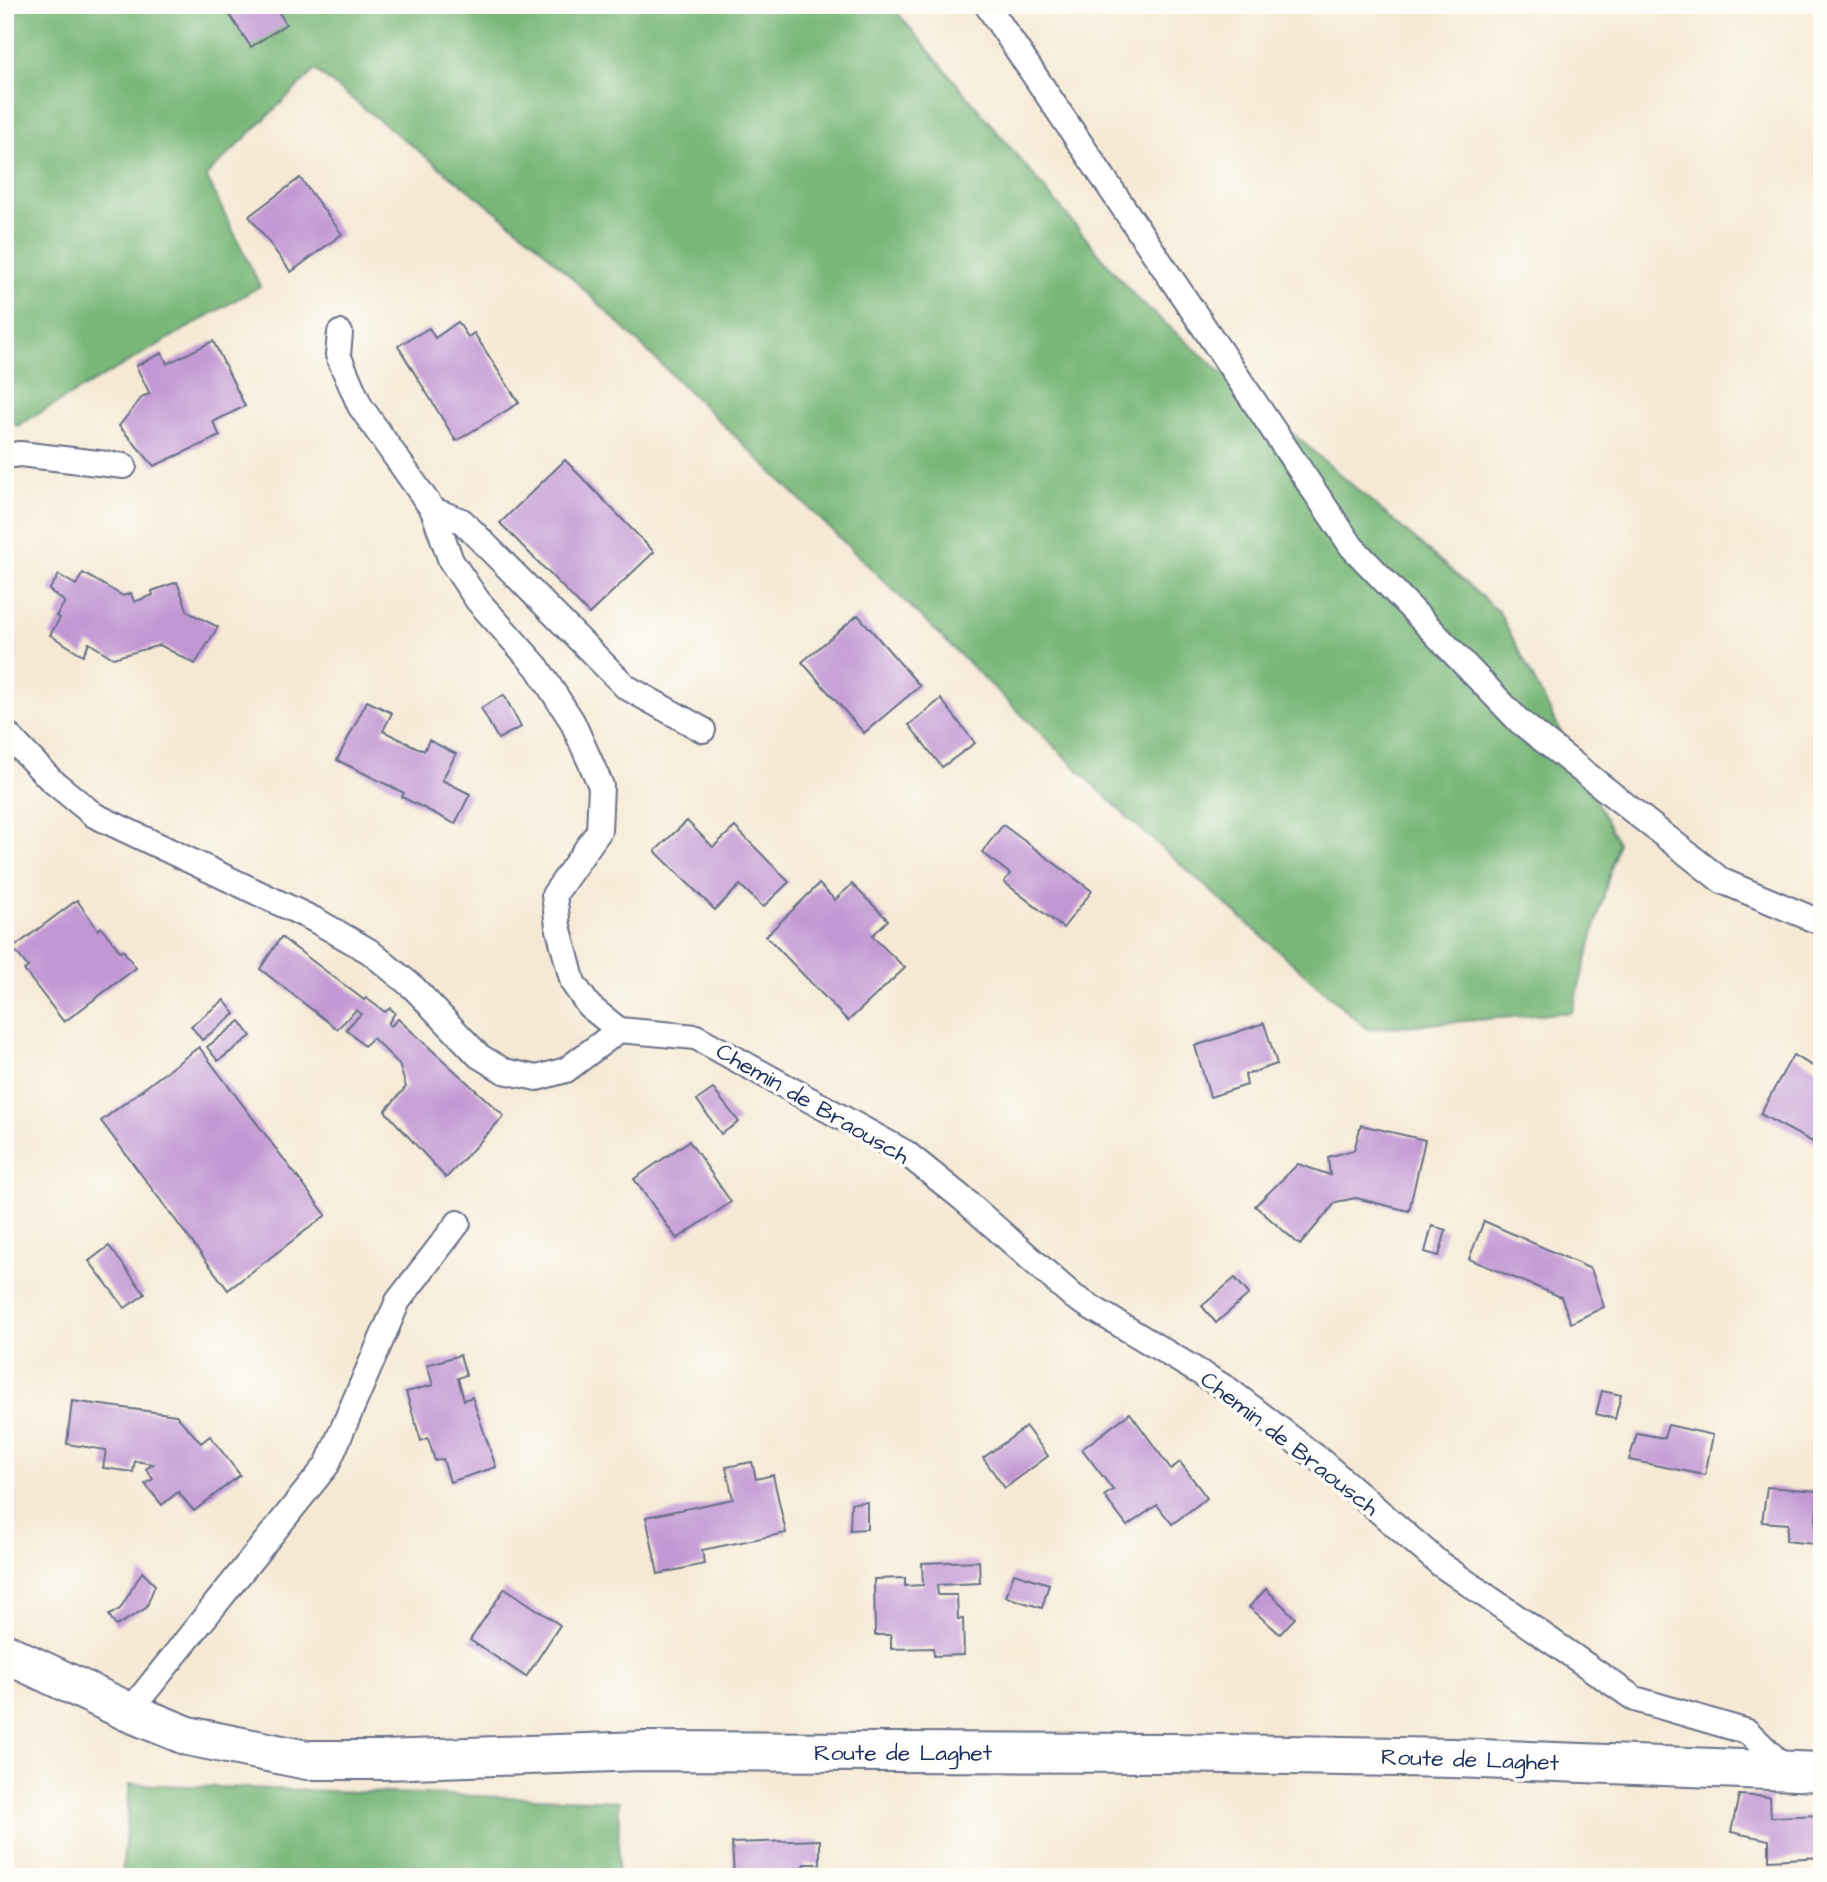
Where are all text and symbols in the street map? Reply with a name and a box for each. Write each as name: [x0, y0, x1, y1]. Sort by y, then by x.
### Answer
street label: Chemin de Braousch: [710, 1035, 916, 1173]
street label: Chemin de Braousch: [1193, 1364, 1386, 1524]
street label: Route de Laghet: [814, 1737, 993, 1770]
street label: Route de Laghet: [1380, 1741, 1560, 1780]

